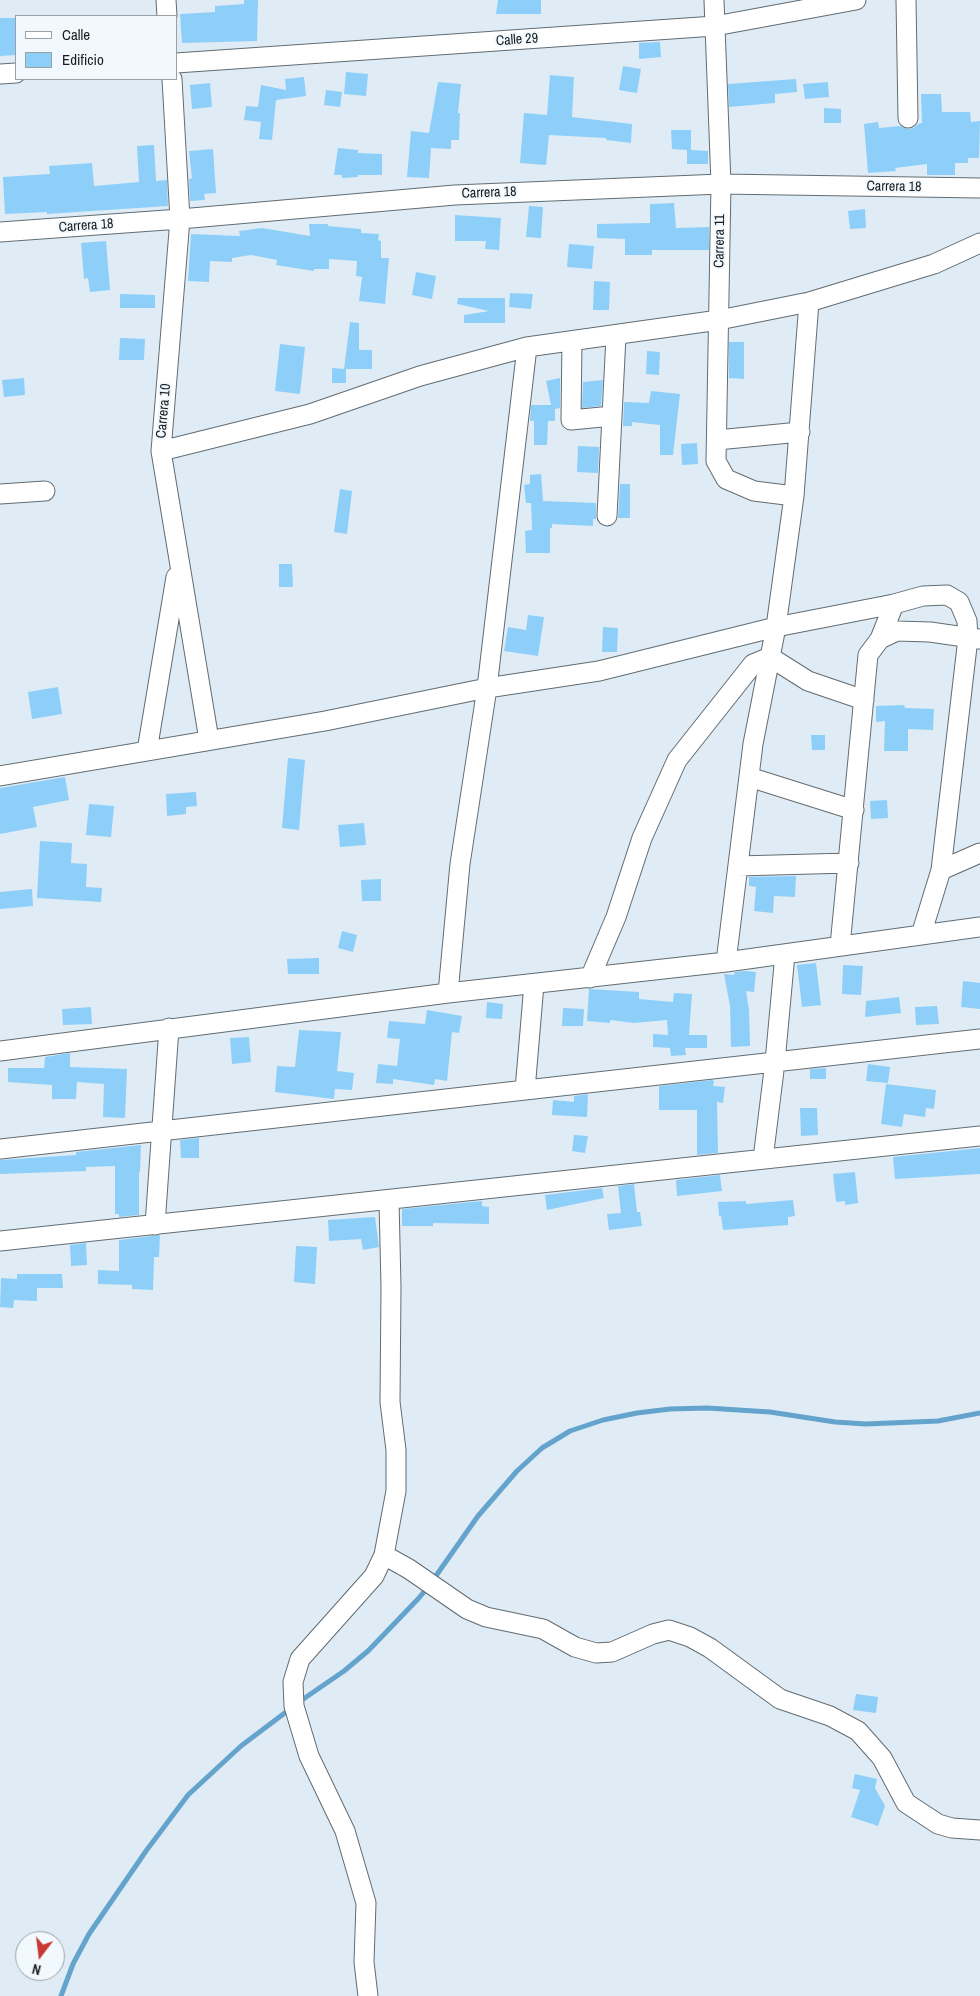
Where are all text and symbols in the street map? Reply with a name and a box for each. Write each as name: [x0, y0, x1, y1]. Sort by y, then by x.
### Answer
legend: [15, 15, 178, 80]
text: Calle: [62, 24, 90, 45]
street label: Calle 29: [495, 30, 539, 50]
text: Edificio: [62, 49, 104, 70]
street label: Carrera 18: [866, 178, 922, 196]
street label: Carrera 18: [461, 184, 517, 202]
street label: Carrera 11: [711, 214, 729, 268]
street label: Carrera 18: [58, 216, 114, 236]
street label: Carrera 10: [153, 383, 175, 439]
north arrow: [15, 1931, 65, 1981]
text: N: [30, 1960, 43, 1979]

